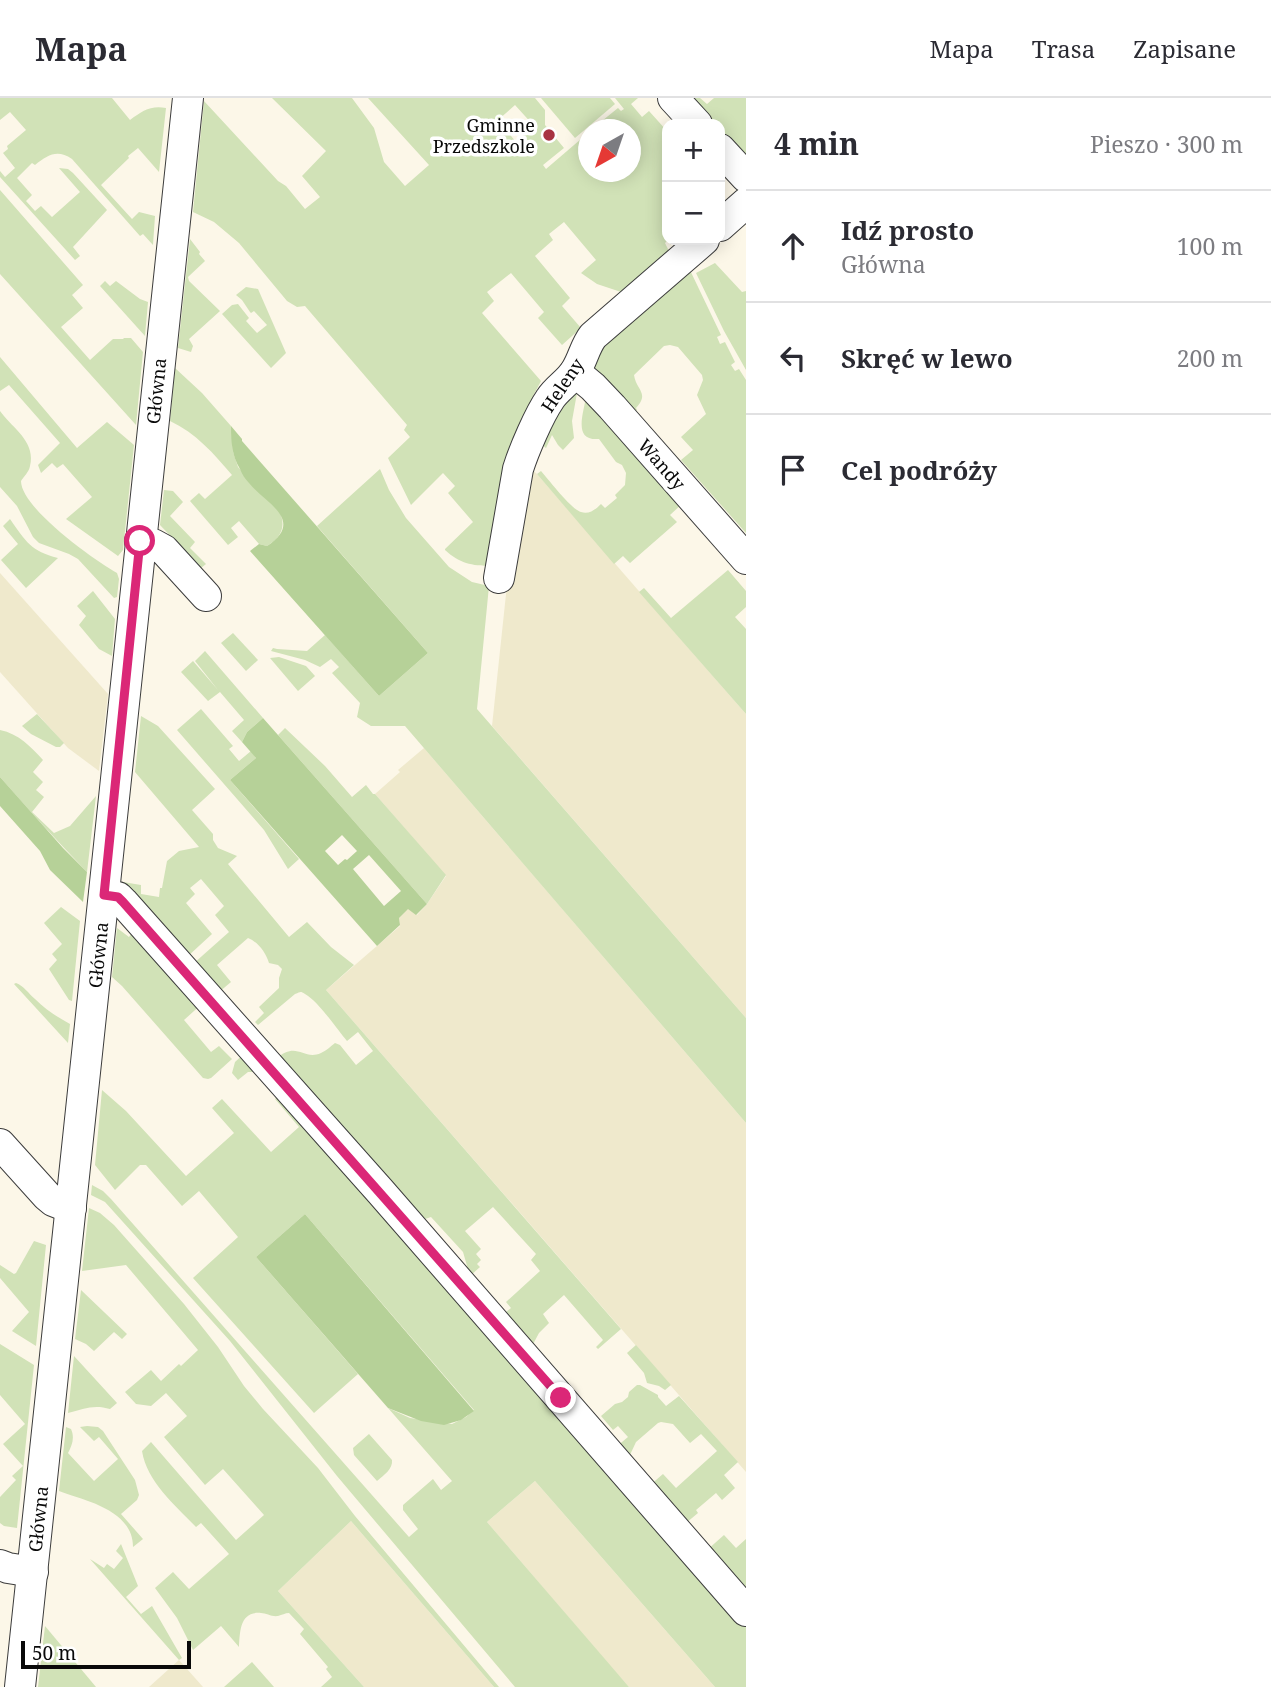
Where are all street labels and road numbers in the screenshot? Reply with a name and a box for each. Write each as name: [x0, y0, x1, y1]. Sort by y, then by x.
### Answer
street label: Heleny: [535, 353, 589, 417]
street label: Główna: [141, 357, 171, 425]
street label: Wandy: [633, 433, 691, 495]
street label: Główna: [83, 921, 113, 989]
street label: Główna: [23, 1485, 53, 1553]

